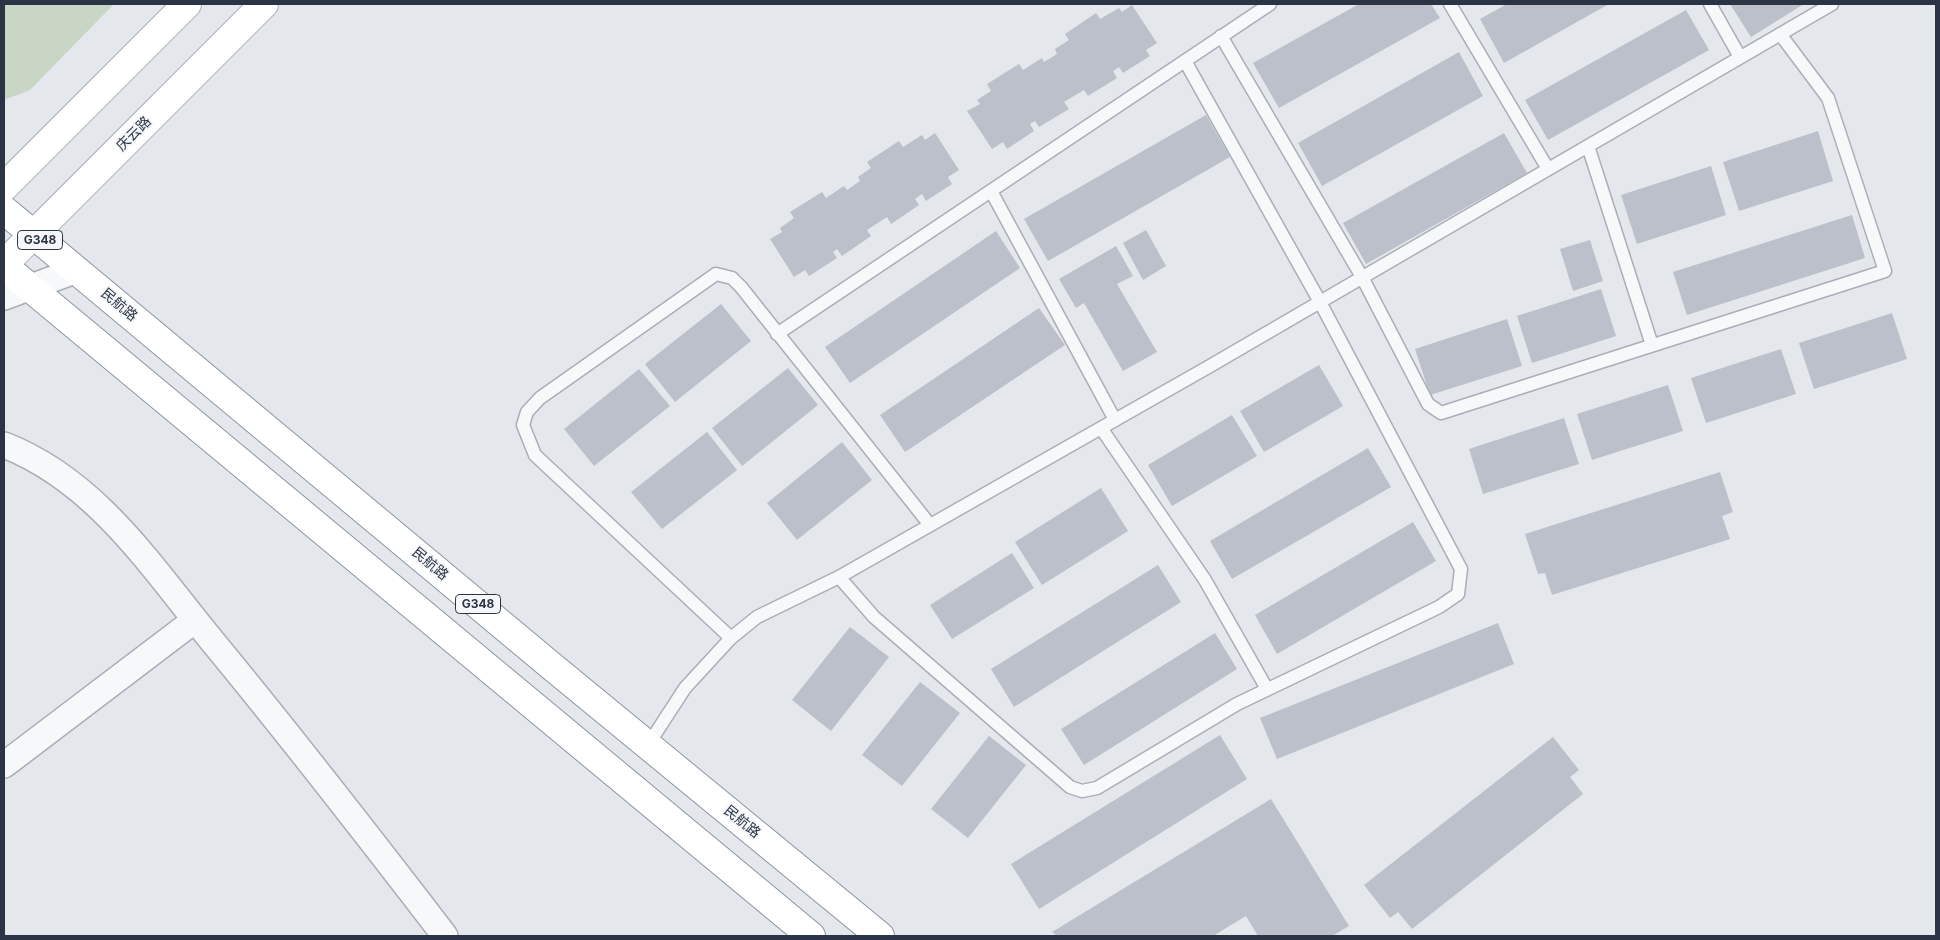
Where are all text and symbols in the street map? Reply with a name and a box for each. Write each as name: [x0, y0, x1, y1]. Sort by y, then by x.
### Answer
street label: 庆云路: [113, 113, 155, 155]
road number: G348: [18, 230, 62, 250]
street label: 民航路: [98, 285, 140, 325]
street label: 民航路: [409, 544, 451, 584]
road number: G348: [456, 594, 500, 614]
street label: 民航路: [720, 802, 764, 842]

